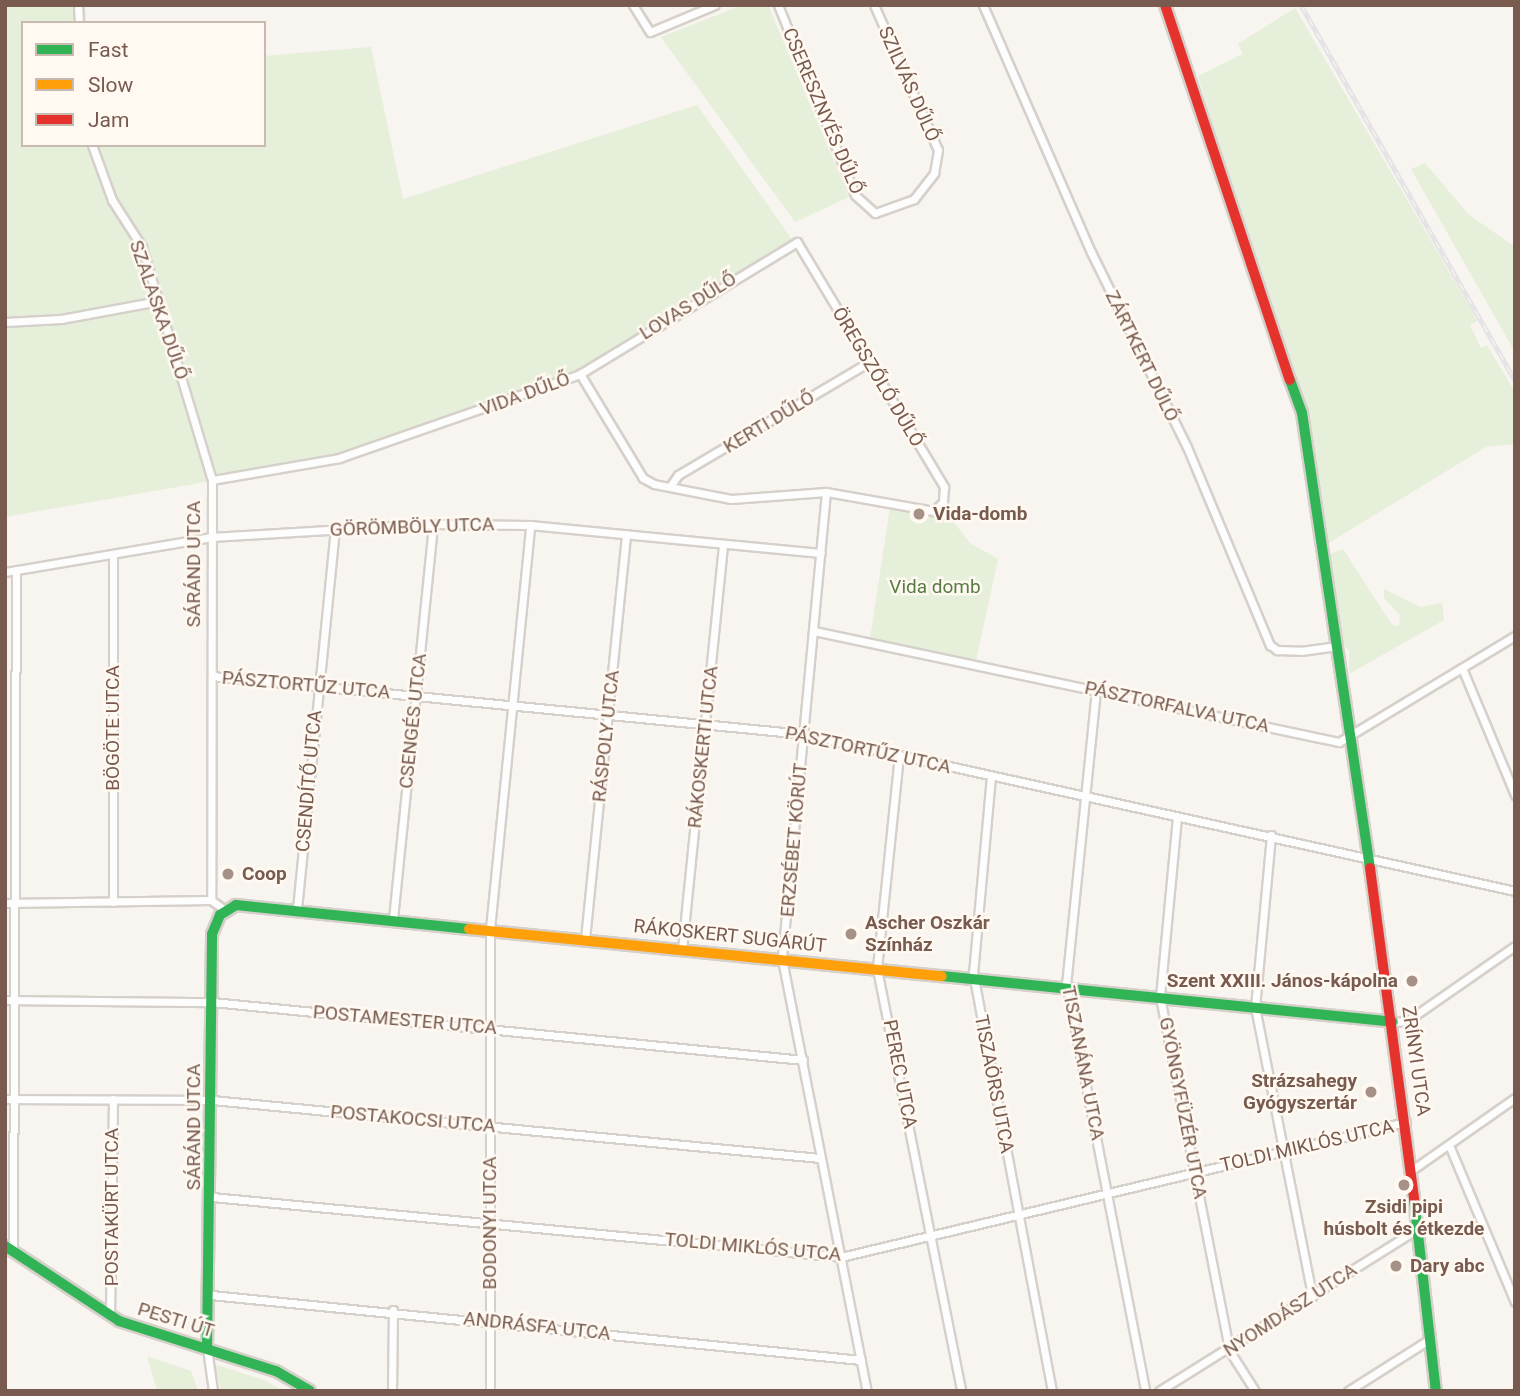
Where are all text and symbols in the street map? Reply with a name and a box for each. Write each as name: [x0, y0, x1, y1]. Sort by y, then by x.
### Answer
legend: [21, 21, 266, 147]
street label: SZILVÁS DŰLŐ: [873, 23, 945, 145]
street label: CSERESZNYÉS DŰLŐ: [778, 24, 868, 198]
text: Fast: [88, 38, 128, 62]
text: Slow: [88, 73, 133, 97]
text: Jam: [88, 108, 129, 132]
street label: SZALASKA DŰLŐ: [124, 237, 194, 383]
street label: LOVAS DŰLŐ: [635, 267, 741, 345]
street label: ZÁRTKERT DŰLŐ: [1100, 287, 1184, 425]
street label: ÖREGSZŐLŐ DŰLŐ: [827, 303, 929, 451]
street label: VIDA DŰLŐ: [477, 367, 573, 421]
street label: KERTI DŰLŐ: [719, 386, 819, 458]
street label: SÁRÁND UTCA: [183, 501, 205, 627]
place label: Vida-domb: [933, 503, 1027, 525]
marker: Vida-domb: [911, 506, 927, 522]
street label: GÖRÖMBÖLY UTCA: [329, 513, 495, 541]
park label: Vida domb: [889, 576, 981, 598]
street label: CSENGÉS UTCA: [395, 652, 431, 790]
street label: BÖGÖTE UTCA: [102, 665, 124, 791]
street label: RÁKOSKERTI UTCA: [683, 665, 723, 829]
street label: PÁSZTORTŰZ UTCA: [221, 666, 391, 704]
street label: RÁSPOLY UTCA: [588, 669, 624, 803]
street label: PÁSZTORFALVA UTCA: [1083, 676, 1271, 738]
street label: CSENDÍTŐ UTCA: [291, 709, 327, 853]
street label: PÁSZTORTŰZ UTCA: [783, 721, 953, 779]
street label: ERZSÉBET KÖRÚT: [776, 762, 812, 918]
place label: Coop: [242, 863, 287, 885]
marker: Coop: [220, 866, 236, 882]
place label: Ascher Oszkár Színház: [865, 912, 990, 956]
street label: RÁKOSKERT SUGÁRÚT: [632, 915, 828, 957]
marker: Ascher Oszkár Színház: [843, 926, 859, 942]
place label: Szent XXIII. János-kápolna: [1167, 970, 1398, 992]
marker: Szent XXIII. János-kápolna: [1404, 973, 1420, 989]
street label: TISZANÁNA UTCA: [1057, 984, 1109, 1142]
street label: POSTAMESTER UTCA: [312, 1001, 498, 1039]
street label: ZRÍNYI UTCA: [1397, 1004, 1435, 1118]
street label: TISZAÖRS UTCA: [969, 1013, 1019, 1155]
street label: GYÖNGYFÜZÉR UTCA: [1154, 1015, 1212, 1201]
street label: PEREC UTCA: [878, 1018, 922, 1130]
street label: SÁRÁND UTCA: [183, 1064, 205, 1190]
place label: Strázsahegy Gyógyszertár: [1243, 1070, 1357, 1114]
marker: Strázsahegy Gyógyszertár: [1363, 1084, 1379, 1100]
street label: POSTAKOCSI UTCA: [329, 1100, 497, 1138]
street label: TOLDI MIKLÓS UTCA: [1218, 1115, 1396, 1177]
street label: POSTAKÜRT UTCA: [101, 1128, 123, 1286]
street label: BODONYI UTCA: [479, 1156, 501, 1290]
marker: Zsidi pipi húsbolt és étkezde: [1396, 1177, 1412, 1193]
place label: Zsidi pipi húsbolt és étkezde: [1324, 1196, 1484, 1240]
street label: TOLDI MIKLÓS UTCA: [664, 1228, 842, 1266]
place label: Dary abc: [1410, 1255, 1485, 1277]
street label: NYOMDÁSZ UTCA: [1219, 1258, 1361, 1362]
marker: Dary abc: [1388, 1258, 1404, 1274]
street label: PESTI ÚT: [135, 1298, 217, 1342]
street label: ANDRÁSFA UTCA: [462, 1307, 612, 1345]

